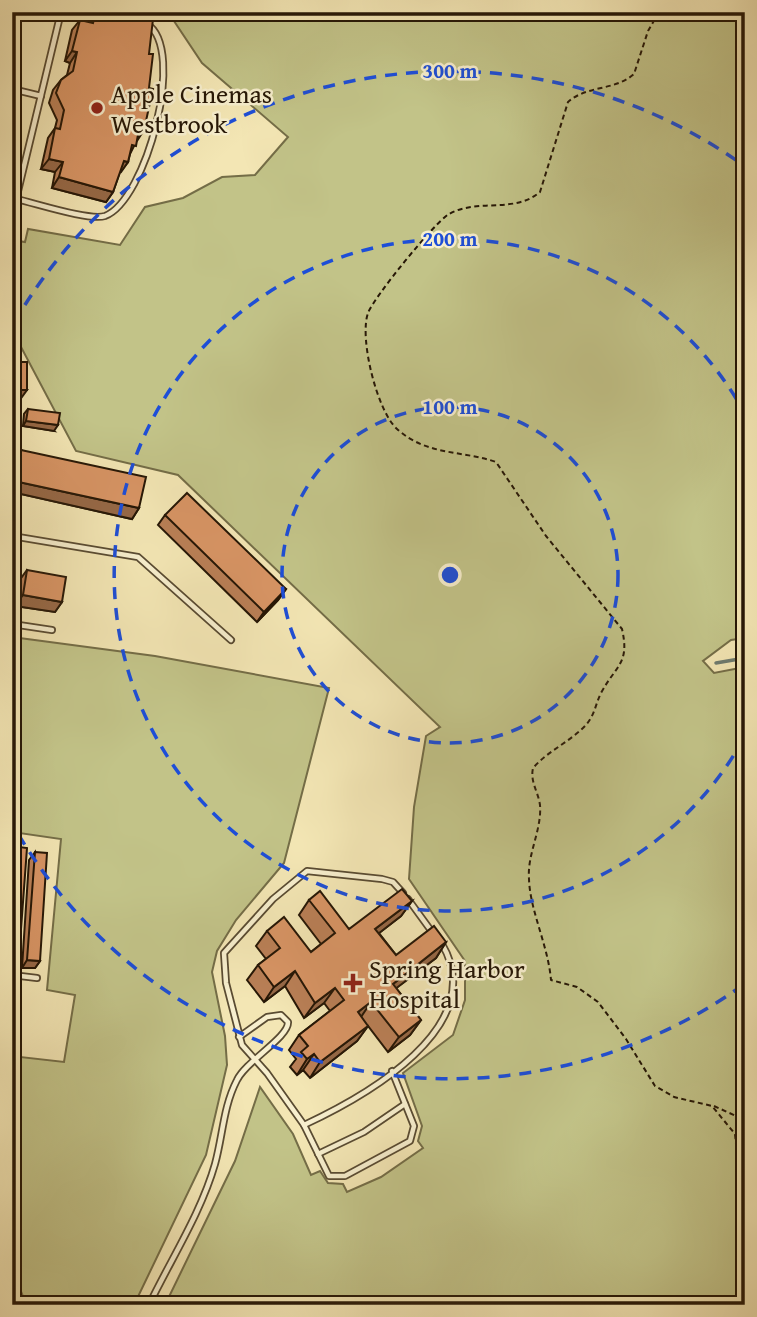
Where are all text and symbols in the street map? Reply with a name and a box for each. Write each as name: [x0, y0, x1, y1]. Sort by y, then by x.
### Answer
text: 300 m: [422, 55, 478, 86]
place label: Apple Cinemas Westbrook: [111, 74, 272, 143]
marker: Apple Cinemas Westbrook: [89, 100, 105, 116]
text: 200 m: [422, 223, 478, 254]
text: 100 m: [422, 391, 478, 422]
centre of rings: [438, 563, 462, 587]
place label: Spring Harbor Hospital: [369, 949, 525, 1018]
marker: Spring Harbor Hospital: [343, 973, 363, 993]

